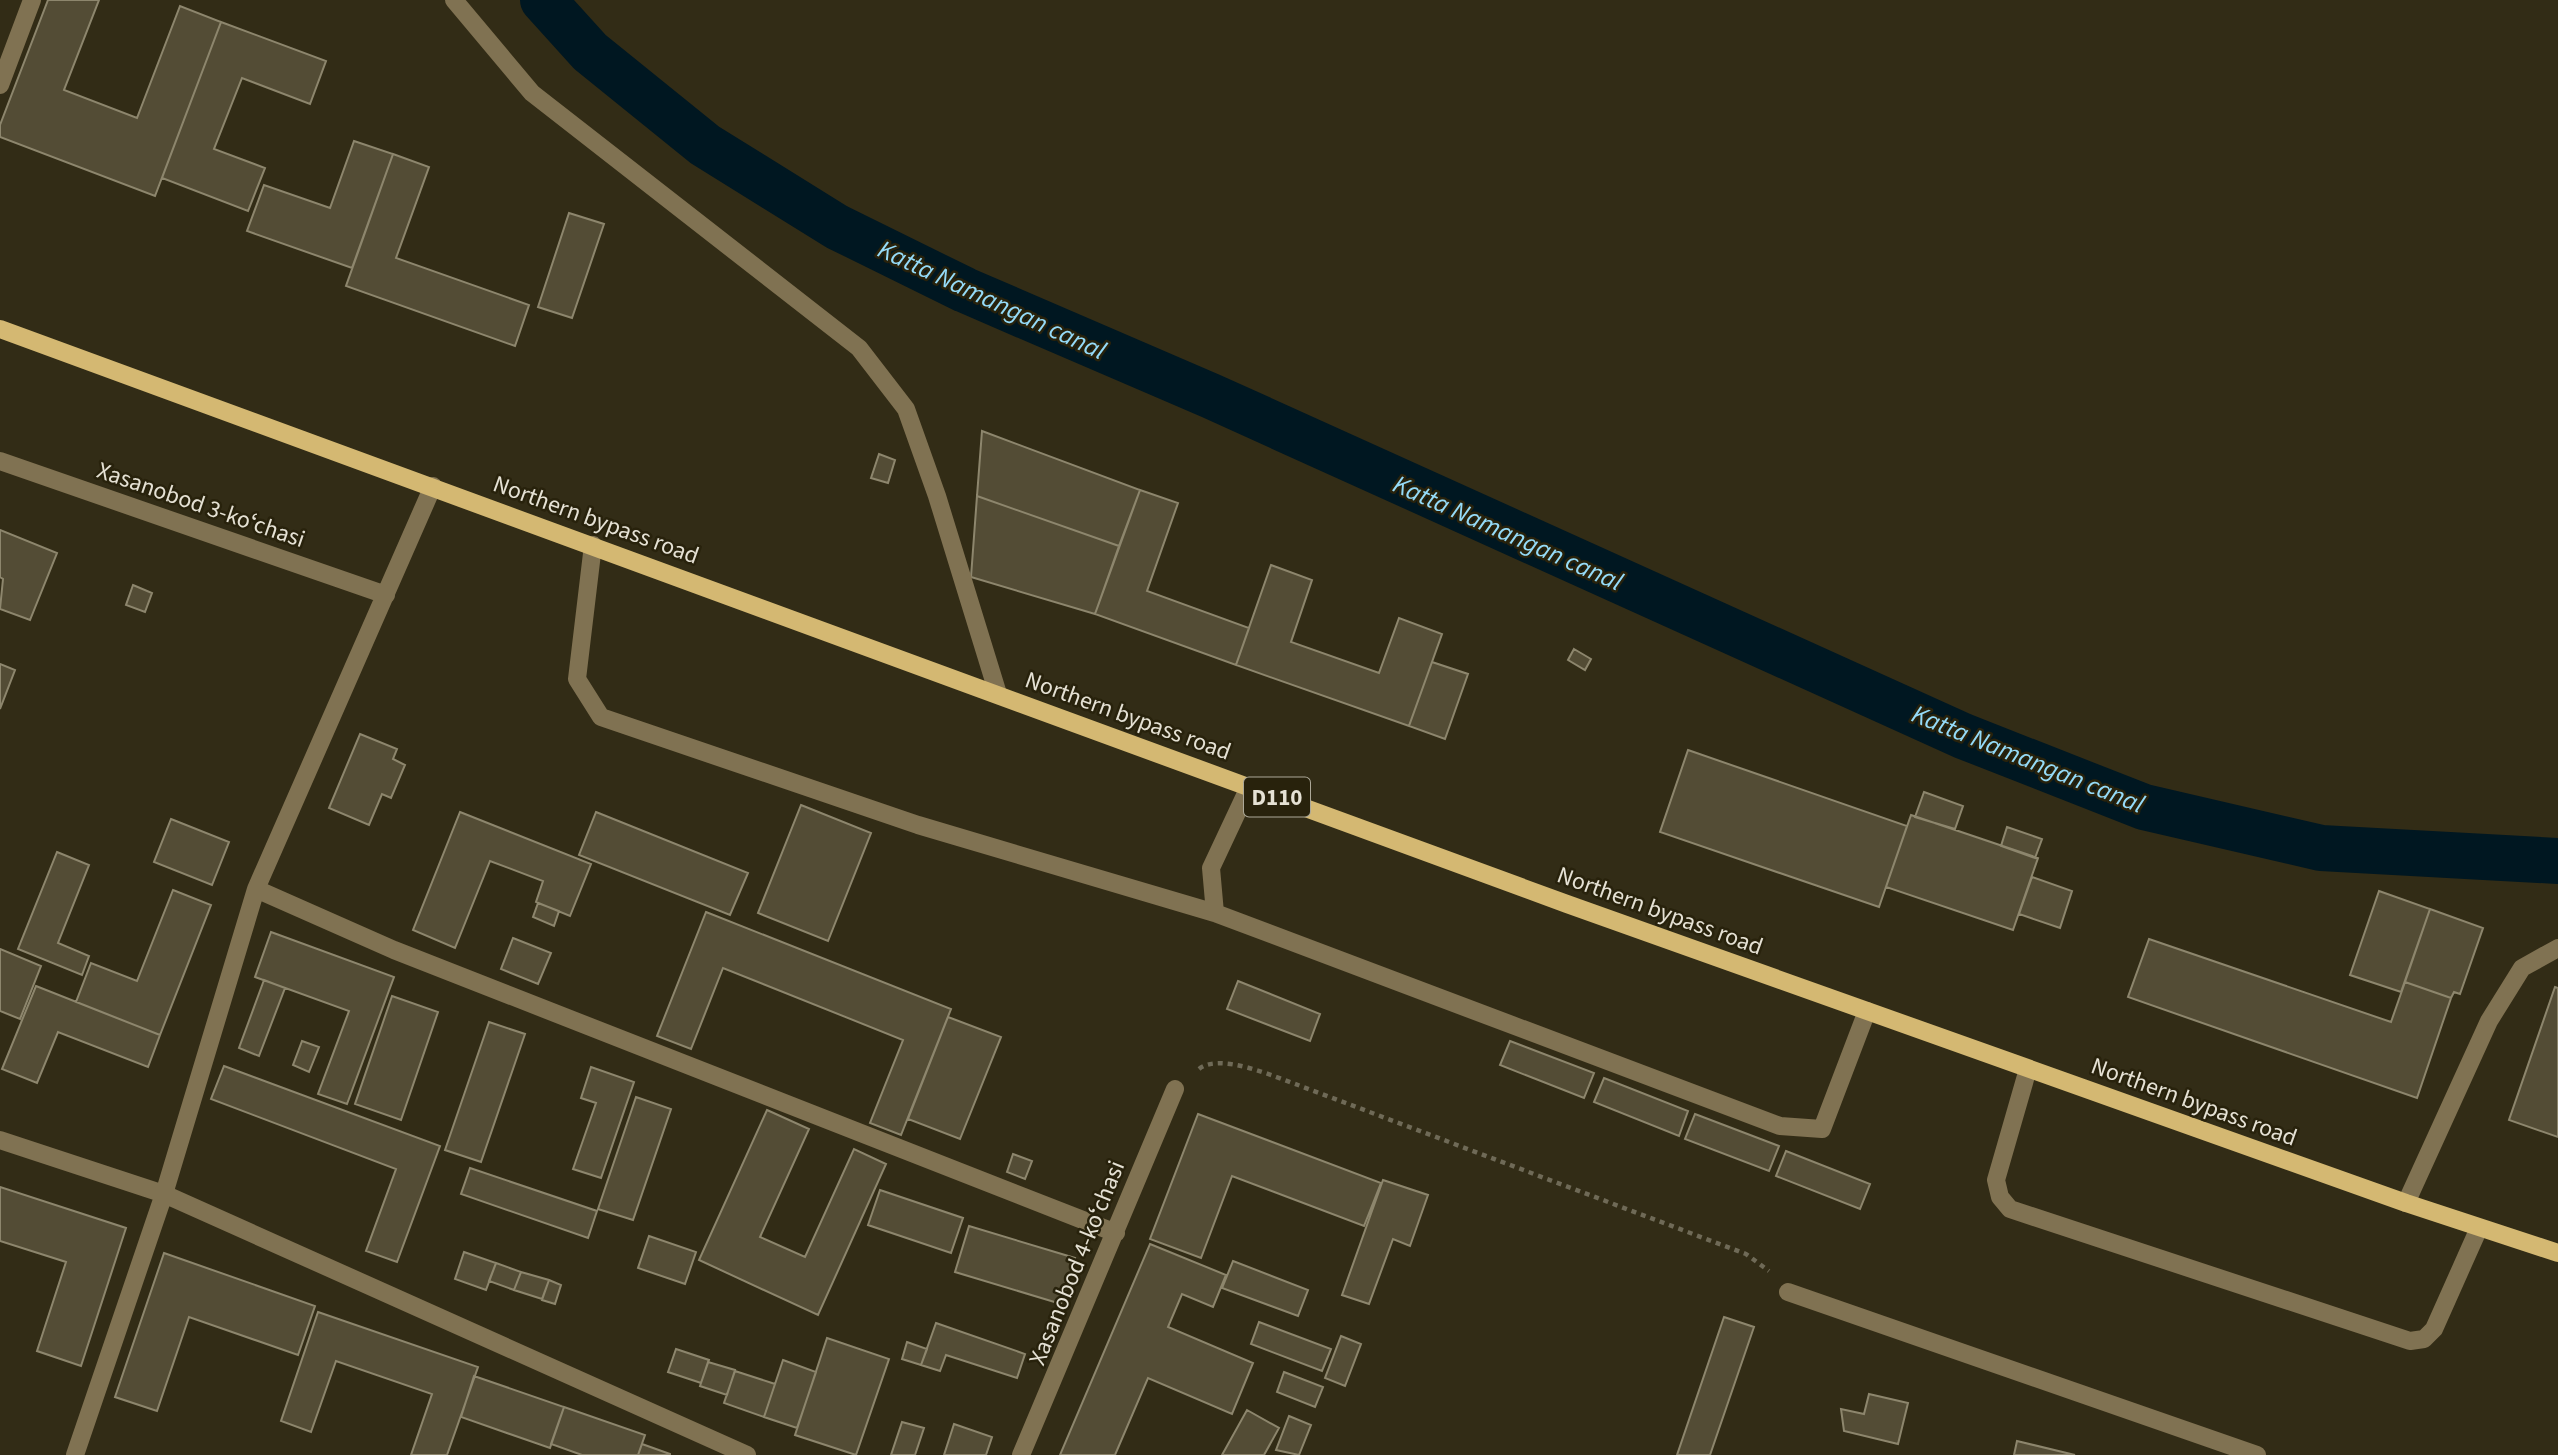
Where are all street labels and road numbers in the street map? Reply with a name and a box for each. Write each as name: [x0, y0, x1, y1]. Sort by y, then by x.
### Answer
street label: Xasanobod 3-koʻchasi: [92, 453, 310, 557]
street label: Northern bypass road: [488, 466, 704, 574]
street label: Northern bypass road: [1020, 662, 1236, 770]
road number: D110: [1244, 778, 1310, 817]
street label: Northern bypass road: [1552, 857, 1768, 965]
street label: Northern bypass road: [2086, 1048, 2302, 1156]
street label: Xasanobod 4-koʻchasi: [1020, 1155, 1134, 1371]

